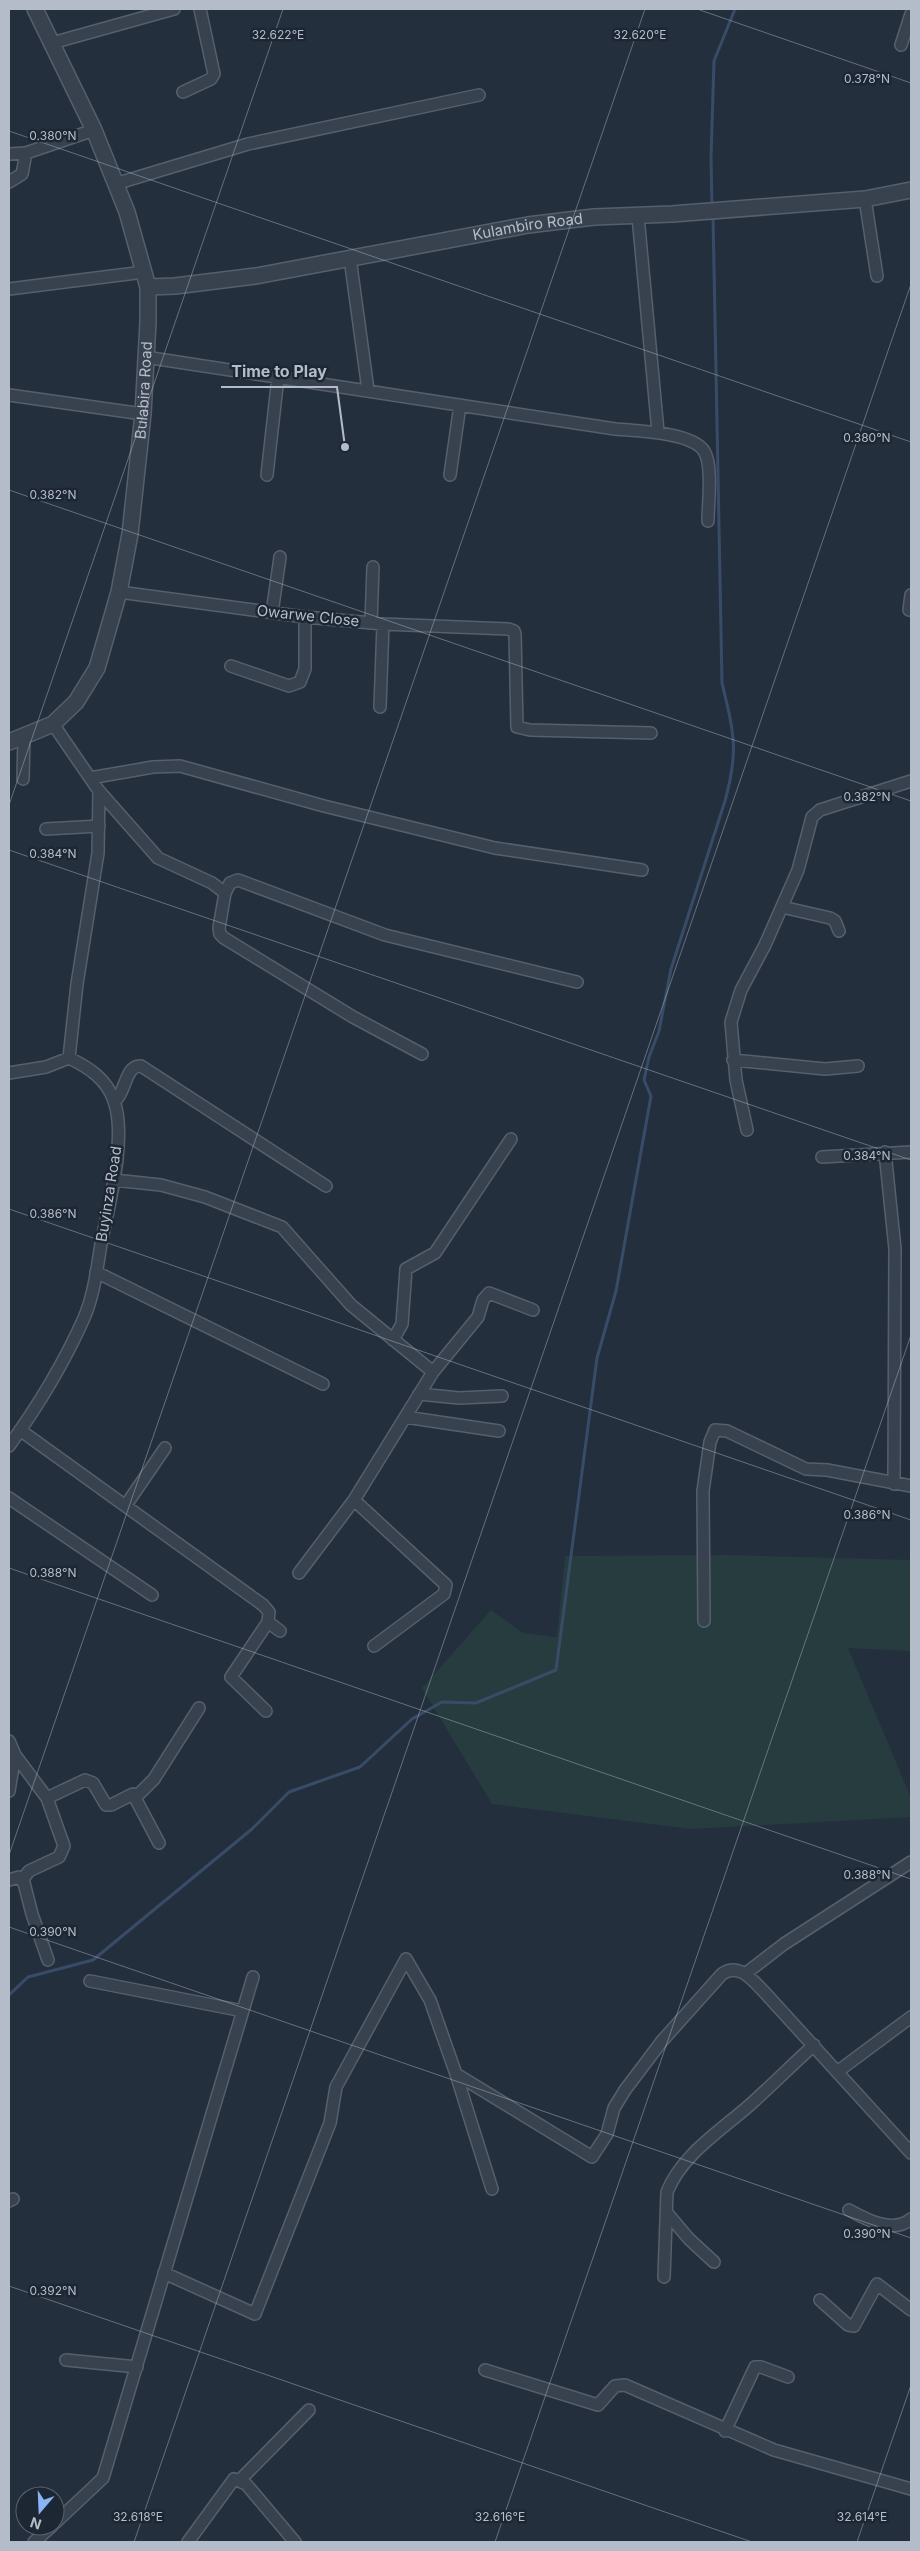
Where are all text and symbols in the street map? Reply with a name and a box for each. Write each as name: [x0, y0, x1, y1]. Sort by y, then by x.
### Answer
text: 32.622°E: [252, 27, 304, 42]
text: 32.620°E: [614, 27, 666, 42]
text: 0.378°N: [844, 71, 890, 86]
text: 0.380°N: [29, 128, 77, 143]
street label: Kulambiro Road: [471, 208, 584, 244]
street label: Bulabira Road: [130, 341, 156, 440]
callout: Time to Play: [221, 356, 337, 387]
text: Time to Play: [231, 361, 327, 381]
text: 0.380°N: [843, 430, 891, 445]
text: 0.382°N: [29, 487, 77, 502]
street label: Owarwe Close: [256, 601, 360, 630]
text: 0.382°N: [843, 789, 891, 804]
text: 0.384°N: [29, 846, 77, 861]
street label: Buyinza Road: [92, 1145, 125, 1243]
text: 0.384°N: [843, 1148, 891, 1163]
text: 0.386°N: [29, 1206, 77, 1221]
text: 0.386°N: [843, 1507, 891, 1522]
text: 0.388°N: [30, 1565, 77, 1580]
text: 0.388°N: [844, 1867, 891, 1882]
text: 0.390°N: [29, 1924, 77, 1939]
text: 0.390°N: [843, 2226, 891, 2241]
text: 0.392°N: [29, 2283, 77, 2298]
north arrow: [15, 2486, 65, 2536]
text: 32.618°E: [113, 2509, 163, 2524]
text: 32.616°E: [475, 2509, 525, 2524]
text: 32.614°E: [837, 2509, 887, 2524]
text: N: [28, 2514, 43, 2534]

